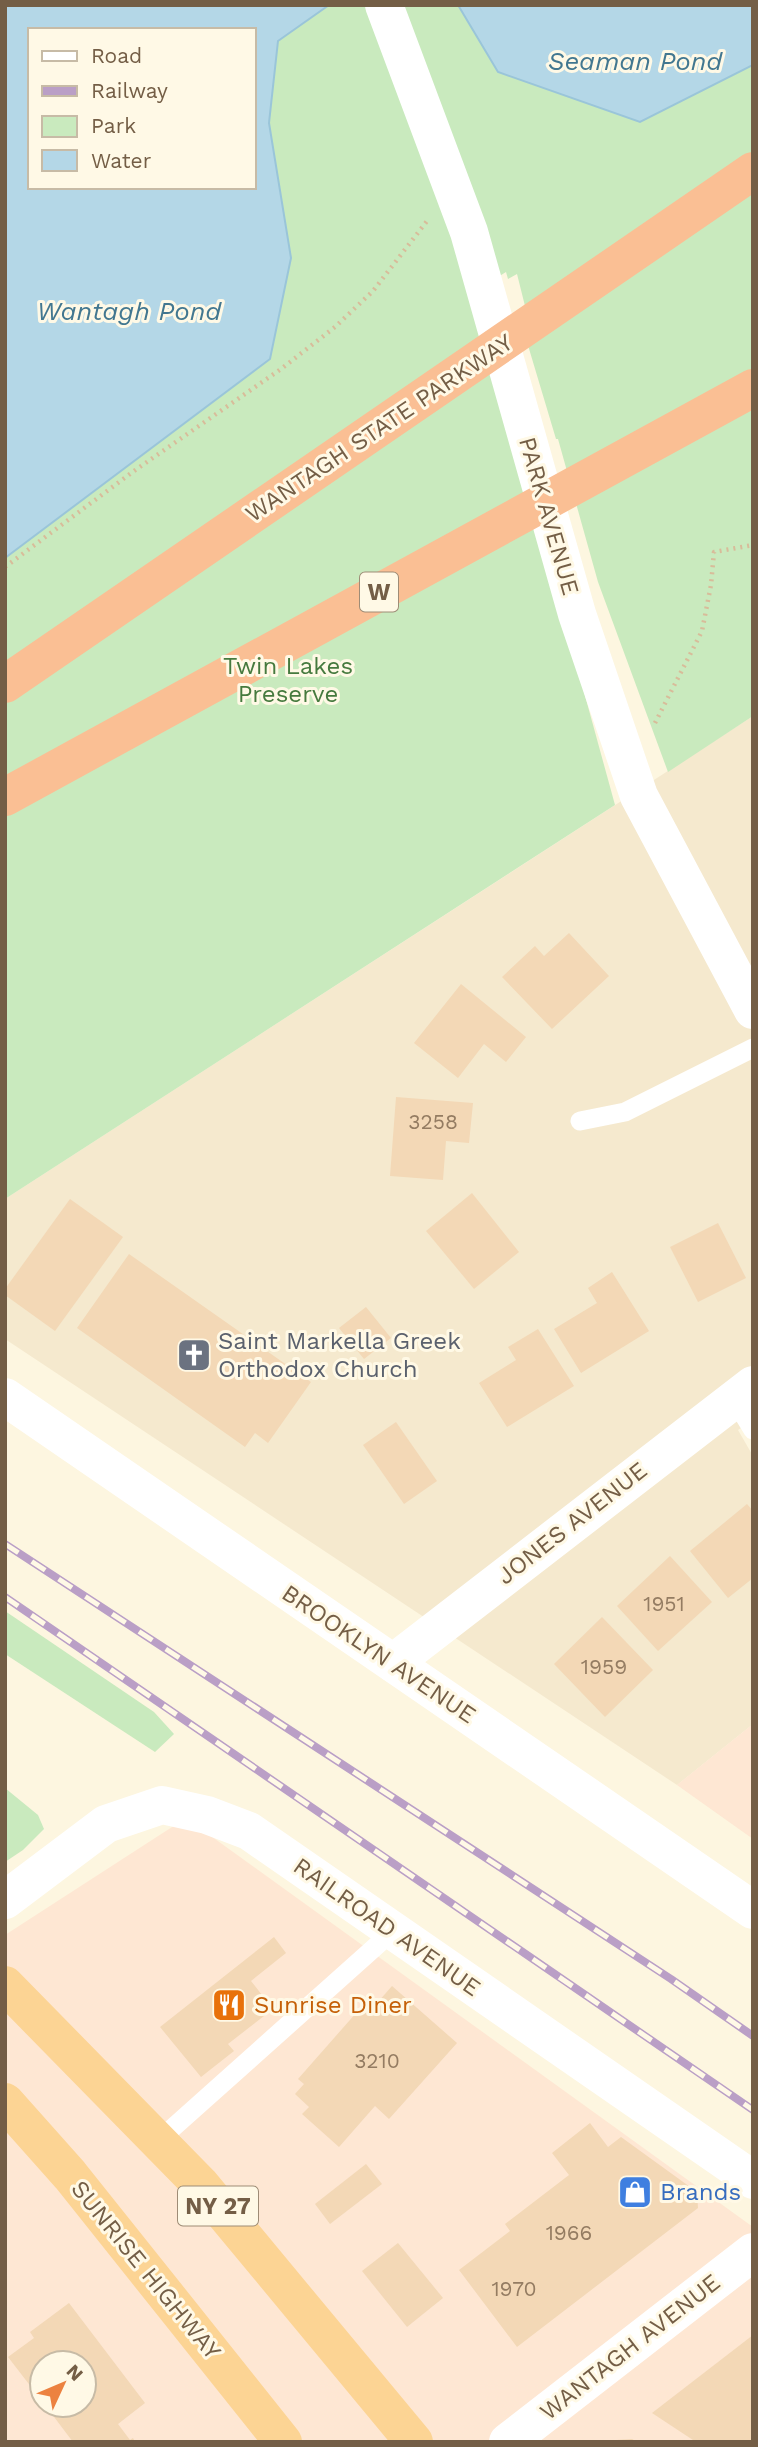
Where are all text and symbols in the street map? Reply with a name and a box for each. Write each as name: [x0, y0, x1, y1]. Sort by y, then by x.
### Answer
legend: [28, 28, 256, 189]
text: Road: [91, 43, 142, 68]
water label: Seaman Pond: [548, 46, 723, 76]
text: Railway: [91, 78, 168, 103]
text: Park: [91, 113, 136, 138]
text: Water: [91, 148, 152, 173]
water label: Wantagh Pond: [37, 296, 222, 326]
street label: WANTAGH STATE PARKWAY: [240, 328, 518, 528]
street label: PARK AVENUE: [513, 434, 585, 598]
road number: W: [360, 572, 398, 612]
park label: Twin Lakes Preserve: [223, 652, 353, 708]
house number: 3258: [408, 1109, 458, 1134]
place label: Saint Markella Greek Orthodox Church: [218, 1327, 461, 1383]
church icon: Saint Markella Greek Orthodox Church: [175, 1336, 213, 1374]
street label: JONES AVENUE: [492, 1456, 652, 1590]
street label: BROOKLYN AVENUE: [277, 1579, 481, 1729]
house number: 1951: [643, 1591, 685, 1616]
house number: 1959: [581, 1654, 627, 1679]
street label: RAILROAD AVENUE: [288, 1852, 486, 2002]
restaurant icon: Sunrise Diner: [210, 1986, 248, 2024]
place label: Sunrise Diner: [254, 1991, 412, 2019]
house number: 3210: [354, 2048, 400, 2073]
shop icon: Brands: [616, 2173, 654, 2211]
street label: SUNRISE HIGHWAY: [65, 2175, 227, 2365]
place label: Brands: [660, 2178, 741, 2206]
road number: NY 27: [178, 2186, 258, 2226]
house number: 1966: [546, 2220, 592, 2245]
street label: WANTAGH AVENUE: [534, 2268, 726, 2426]
house number: 1970: [491, 2276, 537, 2301]
north arrow: [28, 2349, 98, 2419]
text: N: [62, 2359, 88, 2386]

